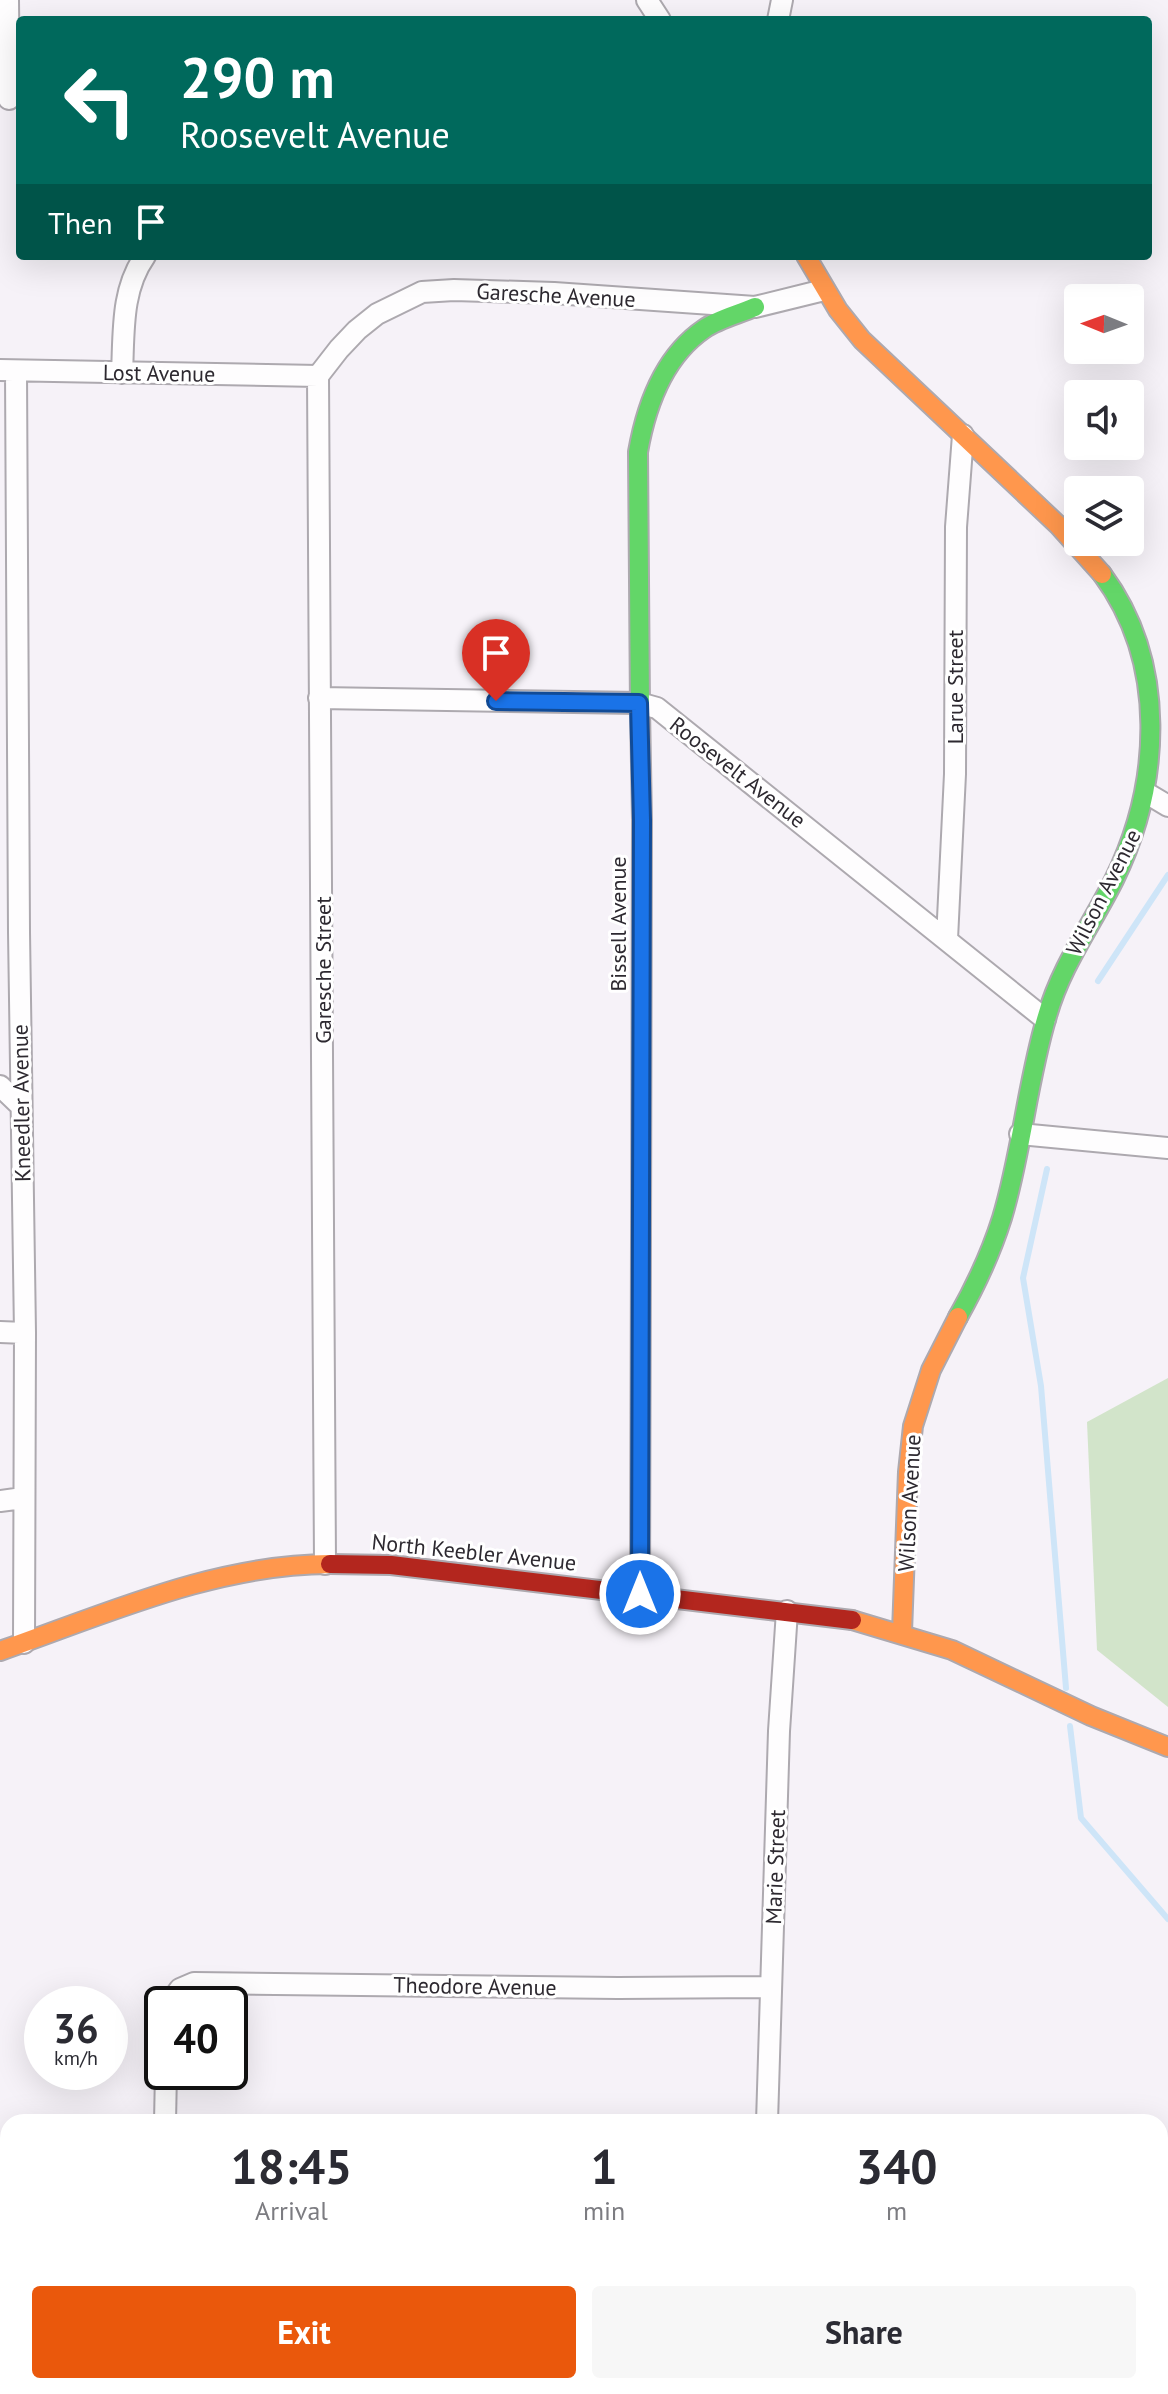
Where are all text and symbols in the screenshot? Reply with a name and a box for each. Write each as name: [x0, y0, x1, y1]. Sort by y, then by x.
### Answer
text: 290 m: [180, 41, 335, 113]
icon: left: [48, 48, 152, 152]
text: Roosevelt Avenue: [180, 111, 450, 158]
icon: arrive: [129, 200, 173, 244]
text: Then: [48, 203, 113, 242]
street label: Garesche Avenue: [476, 277, 636, 313]
north arrow: [1064, 284, 1144, 364]
map controls: [1064, 284, 1144, 556]
street label: Lost Avenue: [103, 358, 215, 388]
button: sound: [1064, 380, 1144, 460]
button: layers: [1064, 476, 1144, 556]
pin: [462, 619, 530, 701]
street label: Larue Street: [941, 629, 969, 744]
icon: arrive: [474, 631, 518, 675]
street label: Roosevelt Avenue: [664, 710, 812, 834]
street label: Wilson Avenue: [1059, 824, 1147, 960]
street label: Bissell Avenue: [604, 856, 632, 992]
street label: Garesche Street: [309, 896, 337, 1044]
street label: Kneedler Avenue: [6, 1024, 36, 1182]
street label: Wilson Avenue: [891, 1434, 927, 1572]
street label: North Keebler Avenue: [370, 1527, 578, 1577]
position arrow: [598, 1552, 682, 1636]
street label: Marie Street: [759, 1809, 791, 1925]
street label: Theodore Avenue: [393, 1971, 557, 2001]
speed limit sign: 40: [144, 1986, 248, 2090]
text: 36: [53, 2002, 99, 2054]
text: km/h: [54, 2045, 98, 2071]
text: 18:45: [231, 2135, 352, 2197]
text: 1: [590, 2135, 618, 2197]
text: 340: [856, 2135, 937, 2197]
text: Arrival: [255, 2194, 328, 2227]
text: min: [583, 2194, 625, 2227]
text: m: [886, 2194, 907, 2227]
button: Exit: [32, 2286, 576, 2378]
button: Share: [592, 2286, 1136, 2378]

